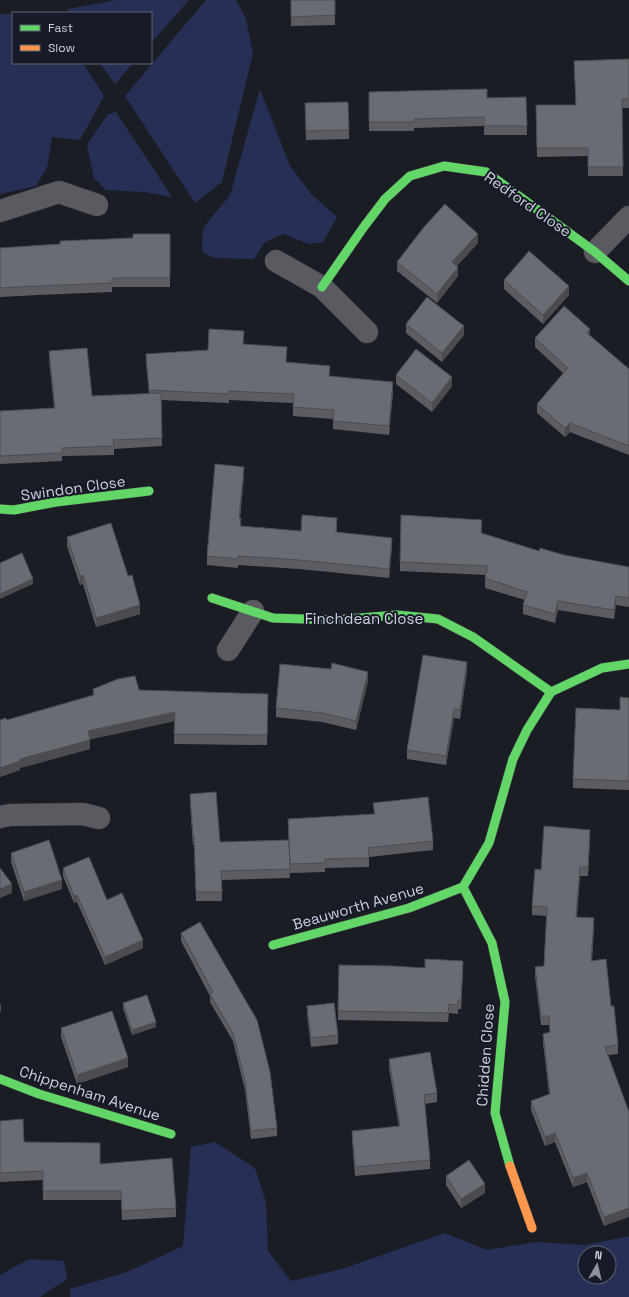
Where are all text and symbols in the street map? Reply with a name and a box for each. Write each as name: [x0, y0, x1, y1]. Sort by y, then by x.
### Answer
legend: [12, 12, 152, 64]
text: Fast: [48, 20, 73, 36]
text: Slow: [48, 40, 75, 56]
street label: Redford Close: [481, 167, 575, 241]
street label: Swindon Close: [19, 471, 127, 505]
street label: Finchdean Close: [305, 609, 423, 628]
street label: Beauworth Avenue: [290, 878, 426, 934]
street label: Chidden Close: [472, 1003, 498, 1107]
street label: Chippenham Avenue: [17, 1061, 163, 1125]
north arrow: [577, 1245, 617, 1285]
text: N: [594, 1248, 603, 1263]

